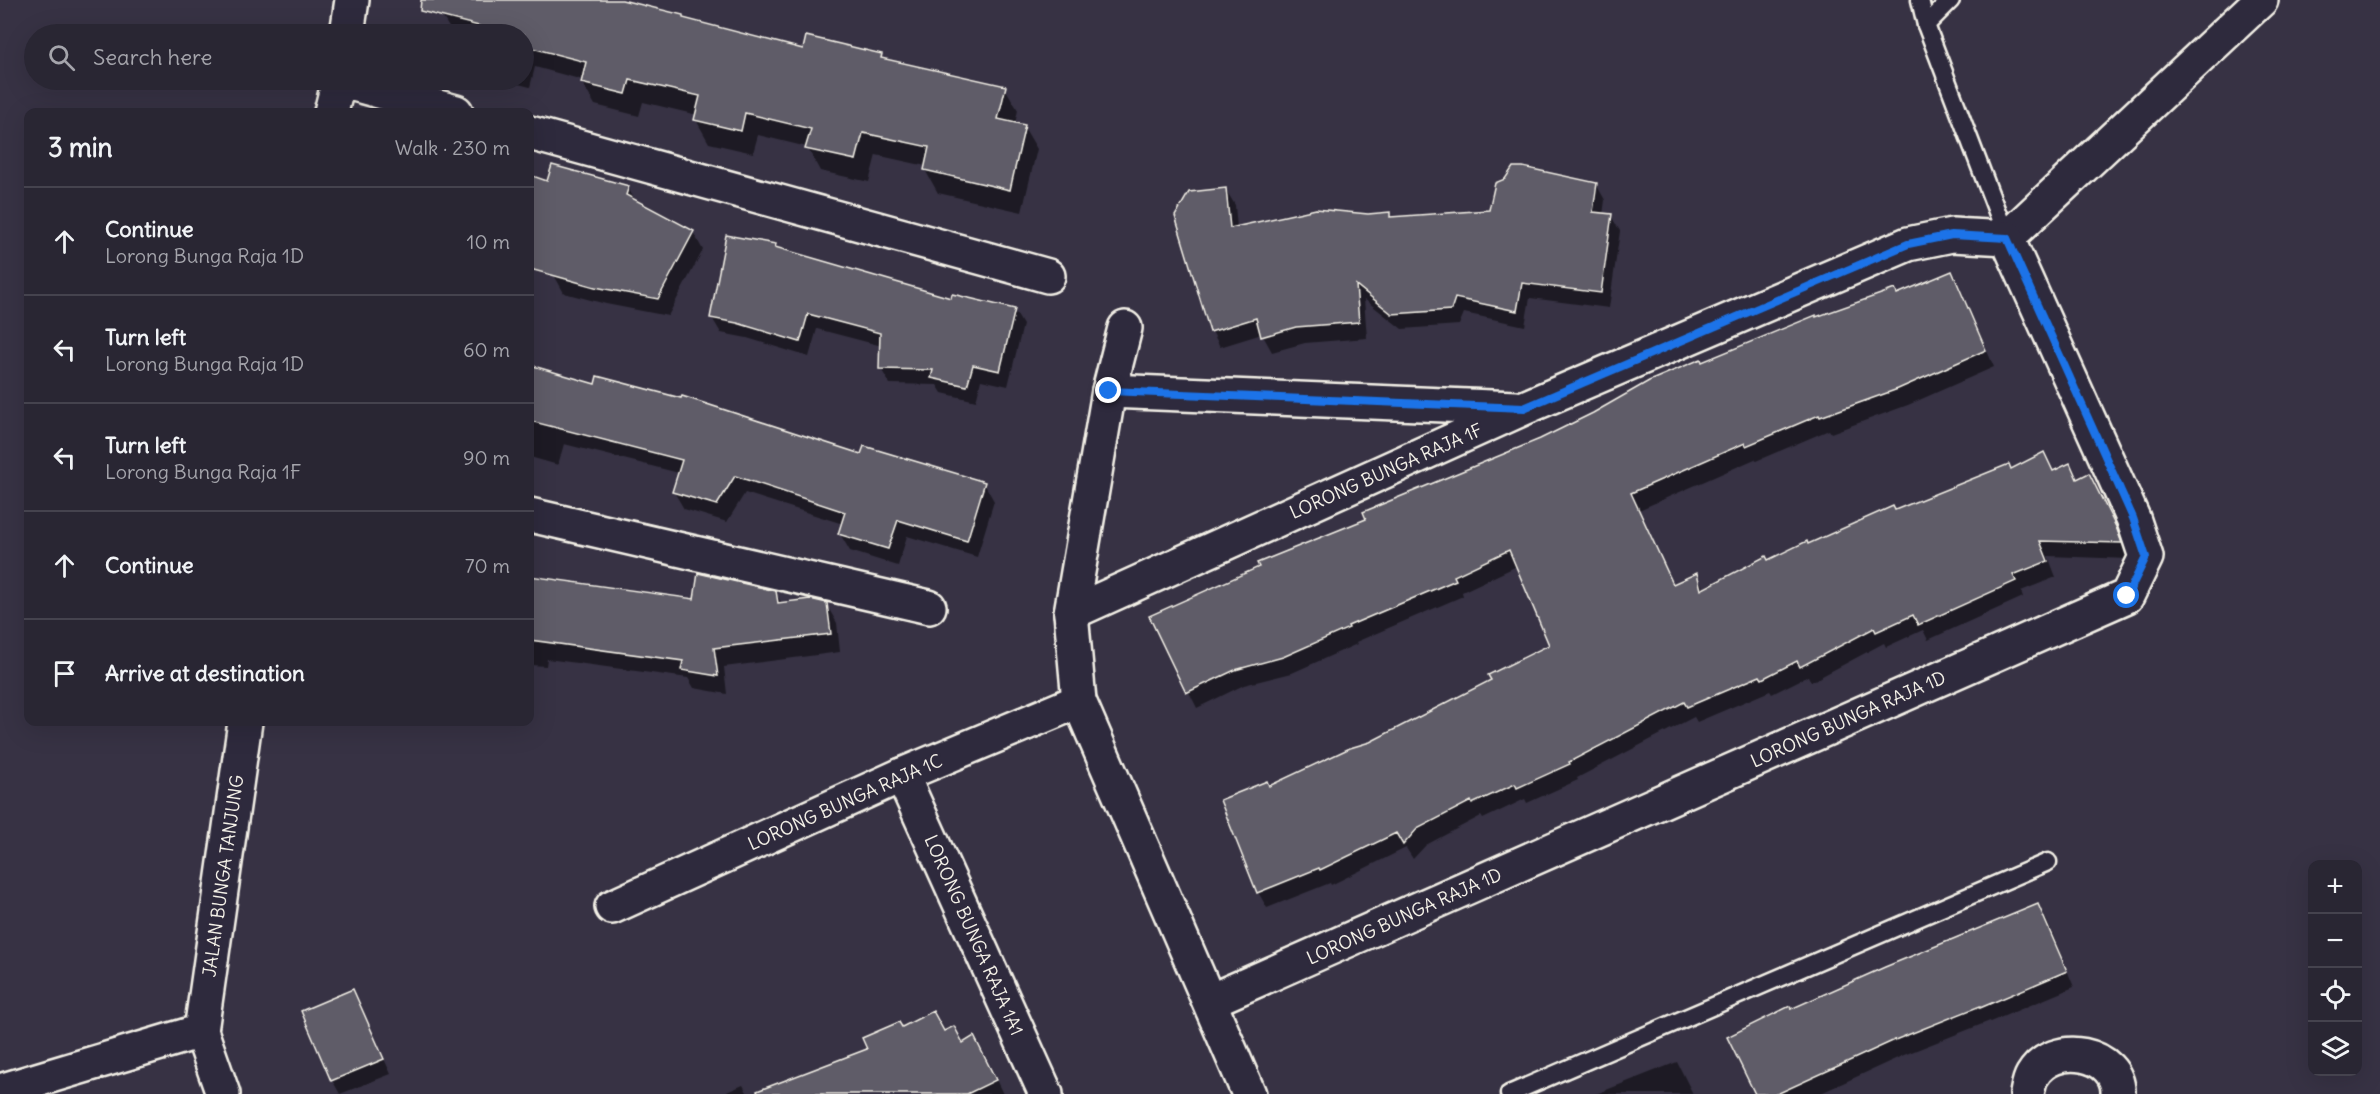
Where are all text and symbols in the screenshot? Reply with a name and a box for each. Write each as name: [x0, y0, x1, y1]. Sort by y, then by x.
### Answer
search box: [24, 24, 534, 90]
icon: search: [45, 41, 78, 74]
text: Search here: [93, 43, 212, 71]
text: 3 min: [48, 131, 113, 164]
text: Walk · 230 m: [395, 135, 510, 160]
text: Continue: [105, 215, 194, 243]
icon: ahead: [48, 225, 81, 258]
text: 10 m: [467, 229, 510, 254]
text: Lorong Bunga Raja 1D: [105, 243, 304, 268]
text: Turn left: [105, 323, 186, 351]
icon: left: [48, 333, 81, 366]
text: 60 m: [463, 337, 510, 362]
text: Lorong Bunga Raja 1D: [105, 351, 304, 376]
route end: [1095, 377, 1121, 403]
street label: LORONG BUNGA RAJA 1F: [1286, 418, 1486, 524]
text: Turn left: [105, 431, 186, 459]
icon: left: [48, 441, 81, 474]
text: 90 m: [463, 445, 510, 470]
text: Lorong Bunga Raja 1F: [105, 459, 301, 484]
icon: ahead: [48, 549, 81, 582]
text: Continue: [105, 551, 194, 579]
text: 70 m: [465, 553, 510, 578]
route start: [2113, 582, 2139, 608]
icon: arrive: [48, 657, 81, 690]
text: Arrive at destination: [105, 659, 305, 687]
street label: LORONG BUNGA RAJA 1D: [1747, 666, 1949, 772]
street label: LORONG BUNGA RAJA 1C: [744, 749, 946, 855]
street label: JALAN BUNGA TANJUNG: [197, 773, 249, 979]
street label: LORONG BUNGA RAJA 1A1: [919, 831, 1029, 1039]
map controls: [2308, 860, 2362, 1076]
button: +: [2308, 860, 2362, 914]
street label: LORONG BUNGA RAJA 1D: [1303, 863, 1505, 969]
button: −: [2308, 914, 2362, 968]
button: locate: [2308, 968, 2362, 1022]
button: layers: [2308, 1022, 2362, 1076]

